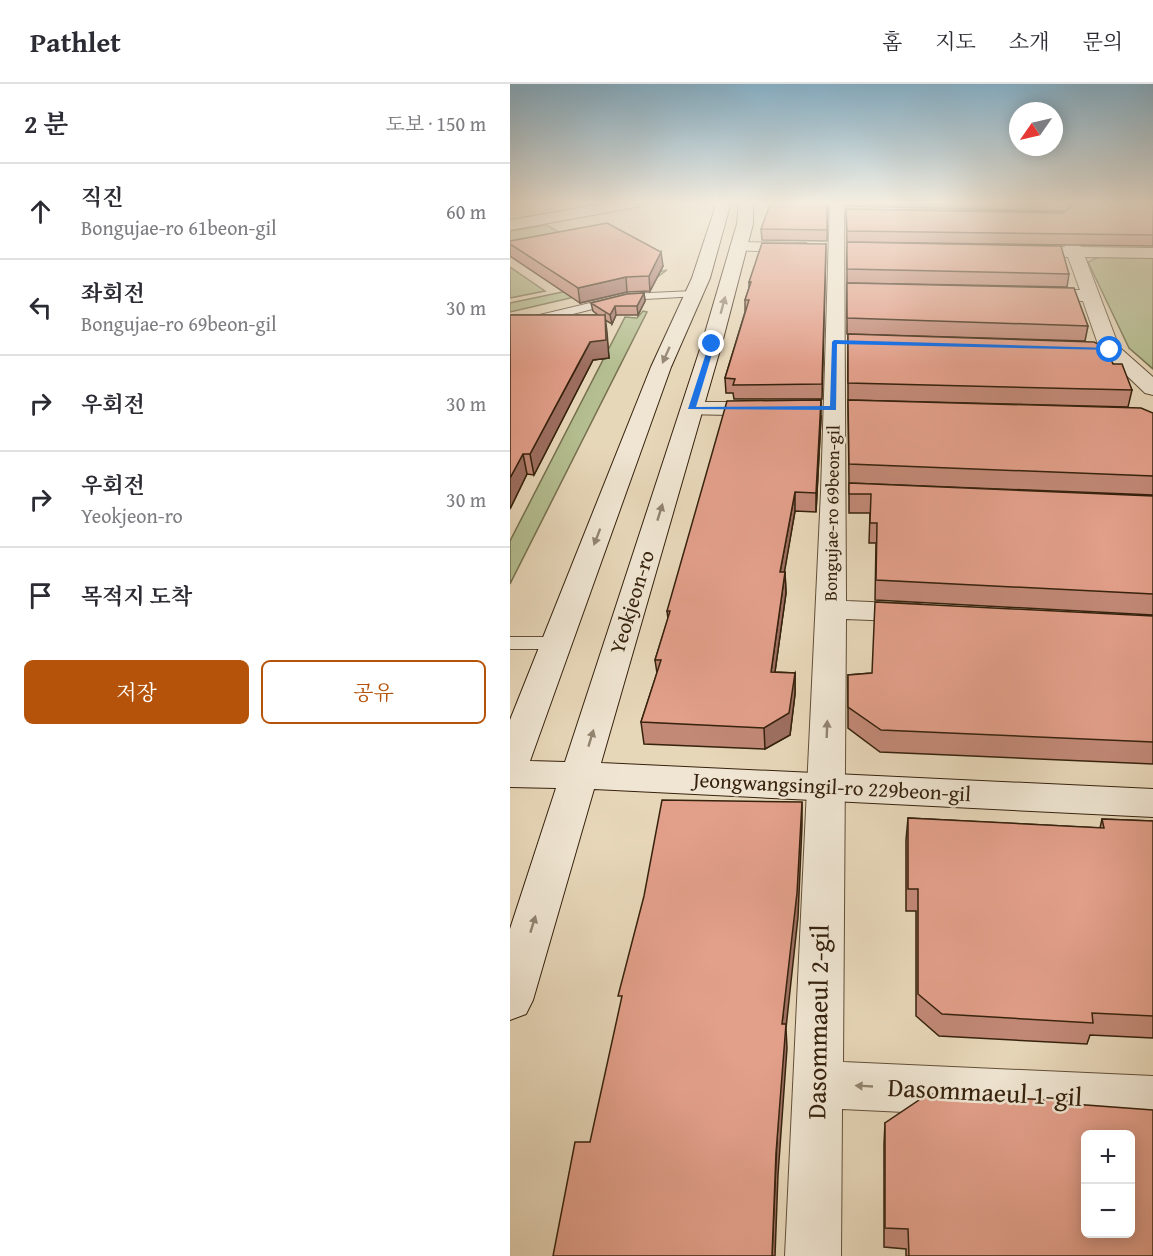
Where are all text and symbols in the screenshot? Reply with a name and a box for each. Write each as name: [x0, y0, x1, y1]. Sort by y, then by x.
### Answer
text: Pathlet: [30, 21, 121, 62]
text: 홈: [882, 26, 902, 57]
text: 지도: [935, 26, 976, 57]
text: 소개: [1009, 26, 1049, 57]
text: 문의: [1082, 26, 1123, 57]
north arrow: [1009, 102, 1063, 156]
text: 2 분: [24, 104, 68, 143]
text: 도보 · 150 m: [386, 109, 486, 138]
text: 직진: [81, 181, 124, 213]
icon: ahead: [24, 195, 57, 228]
text: 60 m: [446, 197, 486, 226]
text: Bongujae-ro 61beon-gil: [81, 213, 277, 242]
text: 좌회전: [81, 277, 145, 309]
icon: left: [24, 291, 57, 324]
text: 30 m: [446, 293, 486, 322]
one-way arrow: [718, 296, 728, 314]
text: Bongujae-ro 69beon-gil: [81, 309, 277, 338]
route end: [698, 330, 724, 356]
route start: [1096, 336, 1122, 362]
one-way arrow: [662, 347, 671, 364]
icon: right: [24, 387, 57, 420]
text: 우회전: [81, 388, 145, 420]
text: 30 m: [446, 389, 486, 418]
street label: Bongujae-ro 69beon-gil: [816, 425, 847, 601]
text: 우회전: [81, 469, 145, 501]
icon: right: [24, 483, 57, 516]
text: 30 m: [446, 485, 486, 514]
text: Yeokjeon-ro: [81, 501, 183, 530]
one-way arrow: [656, 503, 665, 521]
one-way arrow: [592, 529, 602, 547]
street label: Yeokjeon-ro: [601, 546, 662, 657]
icon: arrive: [24, 579, 57, 612]
text: 목적지 도착: [81, 580, 192, 612]
button: 저장: [24, 660, 249, 724]
button: 공유: [261, 660, 486, 724]
one-way arrow: [822, 719, 831, 738]
one-way arrow: [586, 729, 596, 747]
street label: Jeongwangsingil-ro 229beon-gil: [689, 764, 972, 809]
one-way arrow: [529, 915, 538, 933]
street label: Dasommaeul 2-gil: [796, 924, 839, 1120]
street label: Dasommaeul 1-gil: [887, 1067, 1083, 1116]
one-way arrow: [854, 1082, 873, 1091]
map controls: [1081, 1130, 1135, 1238]
button: +: [1081, 1130, 1135, 1184]
button: −: [1081, 1184, 1135, 1238]

